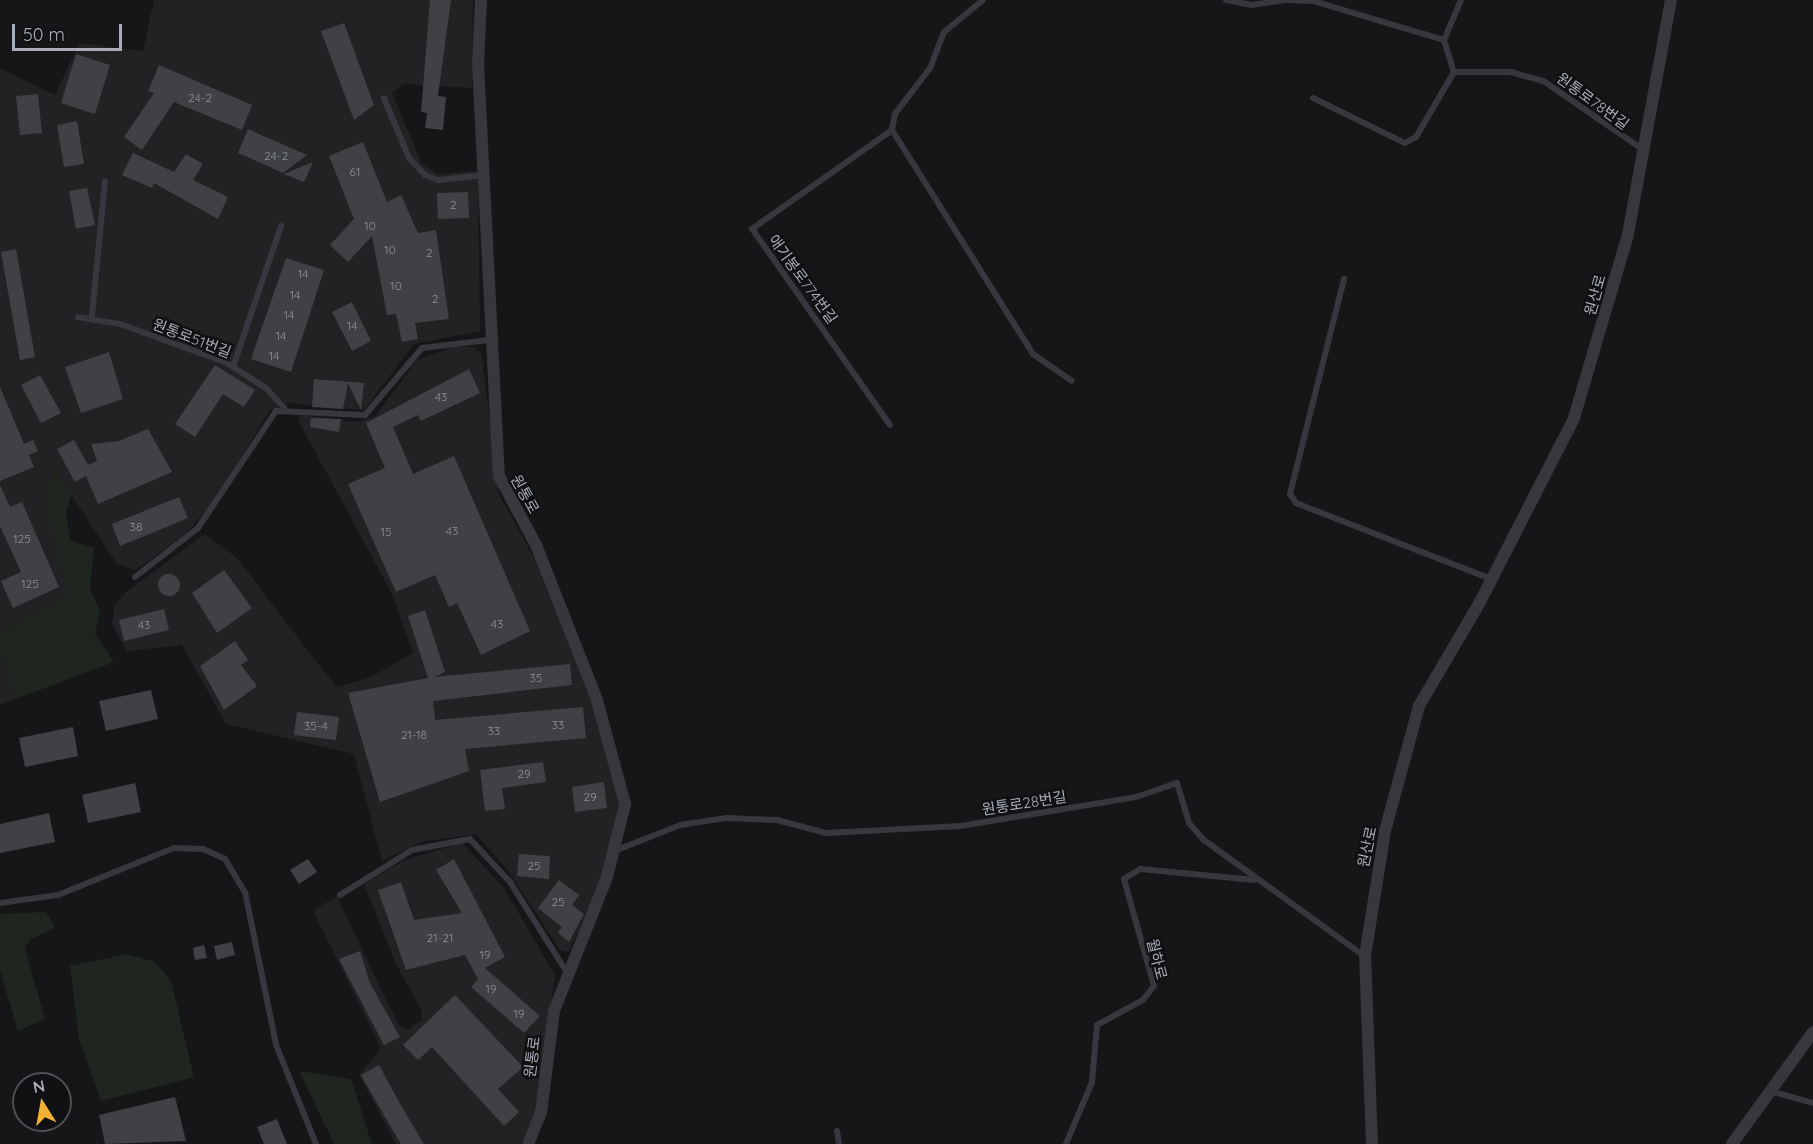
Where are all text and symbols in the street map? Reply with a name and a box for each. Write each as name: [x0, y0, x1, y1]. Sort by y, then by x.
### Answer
scale bar: [15, 12, 124, 50]
text: 50 m: [23, 23, 65, 46]
street label: 원통로78번길: [1553, 69, 1633, 133]
house number: 24-2: [188, 91, 212, 105]
house number: 24-2: [264, 149, 288, 163]
house number: 61: [350, 165, 360, 179]
house number: 2: [450, 198, 456, 212]
house number: 10: [364, 219, 376, 233]
street label: 애기봉로774번길: [765, 231, 841, 327]
house number: 10: [384, 243, 396, 257]
house number: 2: [426, 246, 432, 260]
house number: 14: [298, 267, 308, 281]
street label: 원산로: [1581, 273, 1609, 317]
house number: 10: [390, 279, 402, 293]
house number: 14: [290, 288, 300, 302]
house number: 2: [432, 292, 438, 306]
house number: 14: [284, 308, 294, 322]
street label: 원통로51번길: [150, 315, 234, 361]
house number: 14: [347, 319, 357, 333]
house number: 14: [276, 329, 286, 343]
house number: 14: [269, 349, 279, 363]
house number: 43: [435, 390, 447, 404]
street label: 원통로: [507, 472, 543, 516]
house number: 38: [130, 520, 142, 534]
house number: 43: [446, 524, 458, 538]
house number: 15: [381, 525, 391, 539]
house number: 125: [13, 532, 31, 546]
house number: 125: [21, 577, 39, 591]
house number: 43: [491, 617, 503, 631]
house number: 43: [138, 618, 150, 632]
house number: 35: [530, 671, 542, 685]
house number: 33: [552, 718, 564, 732]
house number: 35-4: [304, 719, 328, 733]
house number: 33: [488, 724, 500, 738]
house number: 21-18: [401, 728, 427, 742]
house number: 29: [517, 767, 531, 781]
street label: 원통로28번길: [980, 787, 1068, 819]
house number: 29: [583, 790, 597, 804]
street label: 원산로: [1354, 825, 1380, 869]
house number: 25: [527, 859, 541, 873]
house number: 25: [551, 895, 565, 909]
house number: 21-21: [427, 931, 453, 945]
street label: 월하로: [1143, 937, 1171, 981]
house number: 19: [479, 948, 491, 962]
house number: 19: [485, 982, 497, 996]
house number: 19: [513, 1007, 525, 1021]
street label: 원통로: [521, 1035, 543, 1079]
north arrow: [12, 1072, 72, 1132]
text: N: [31, 1075, 47, 1097]

